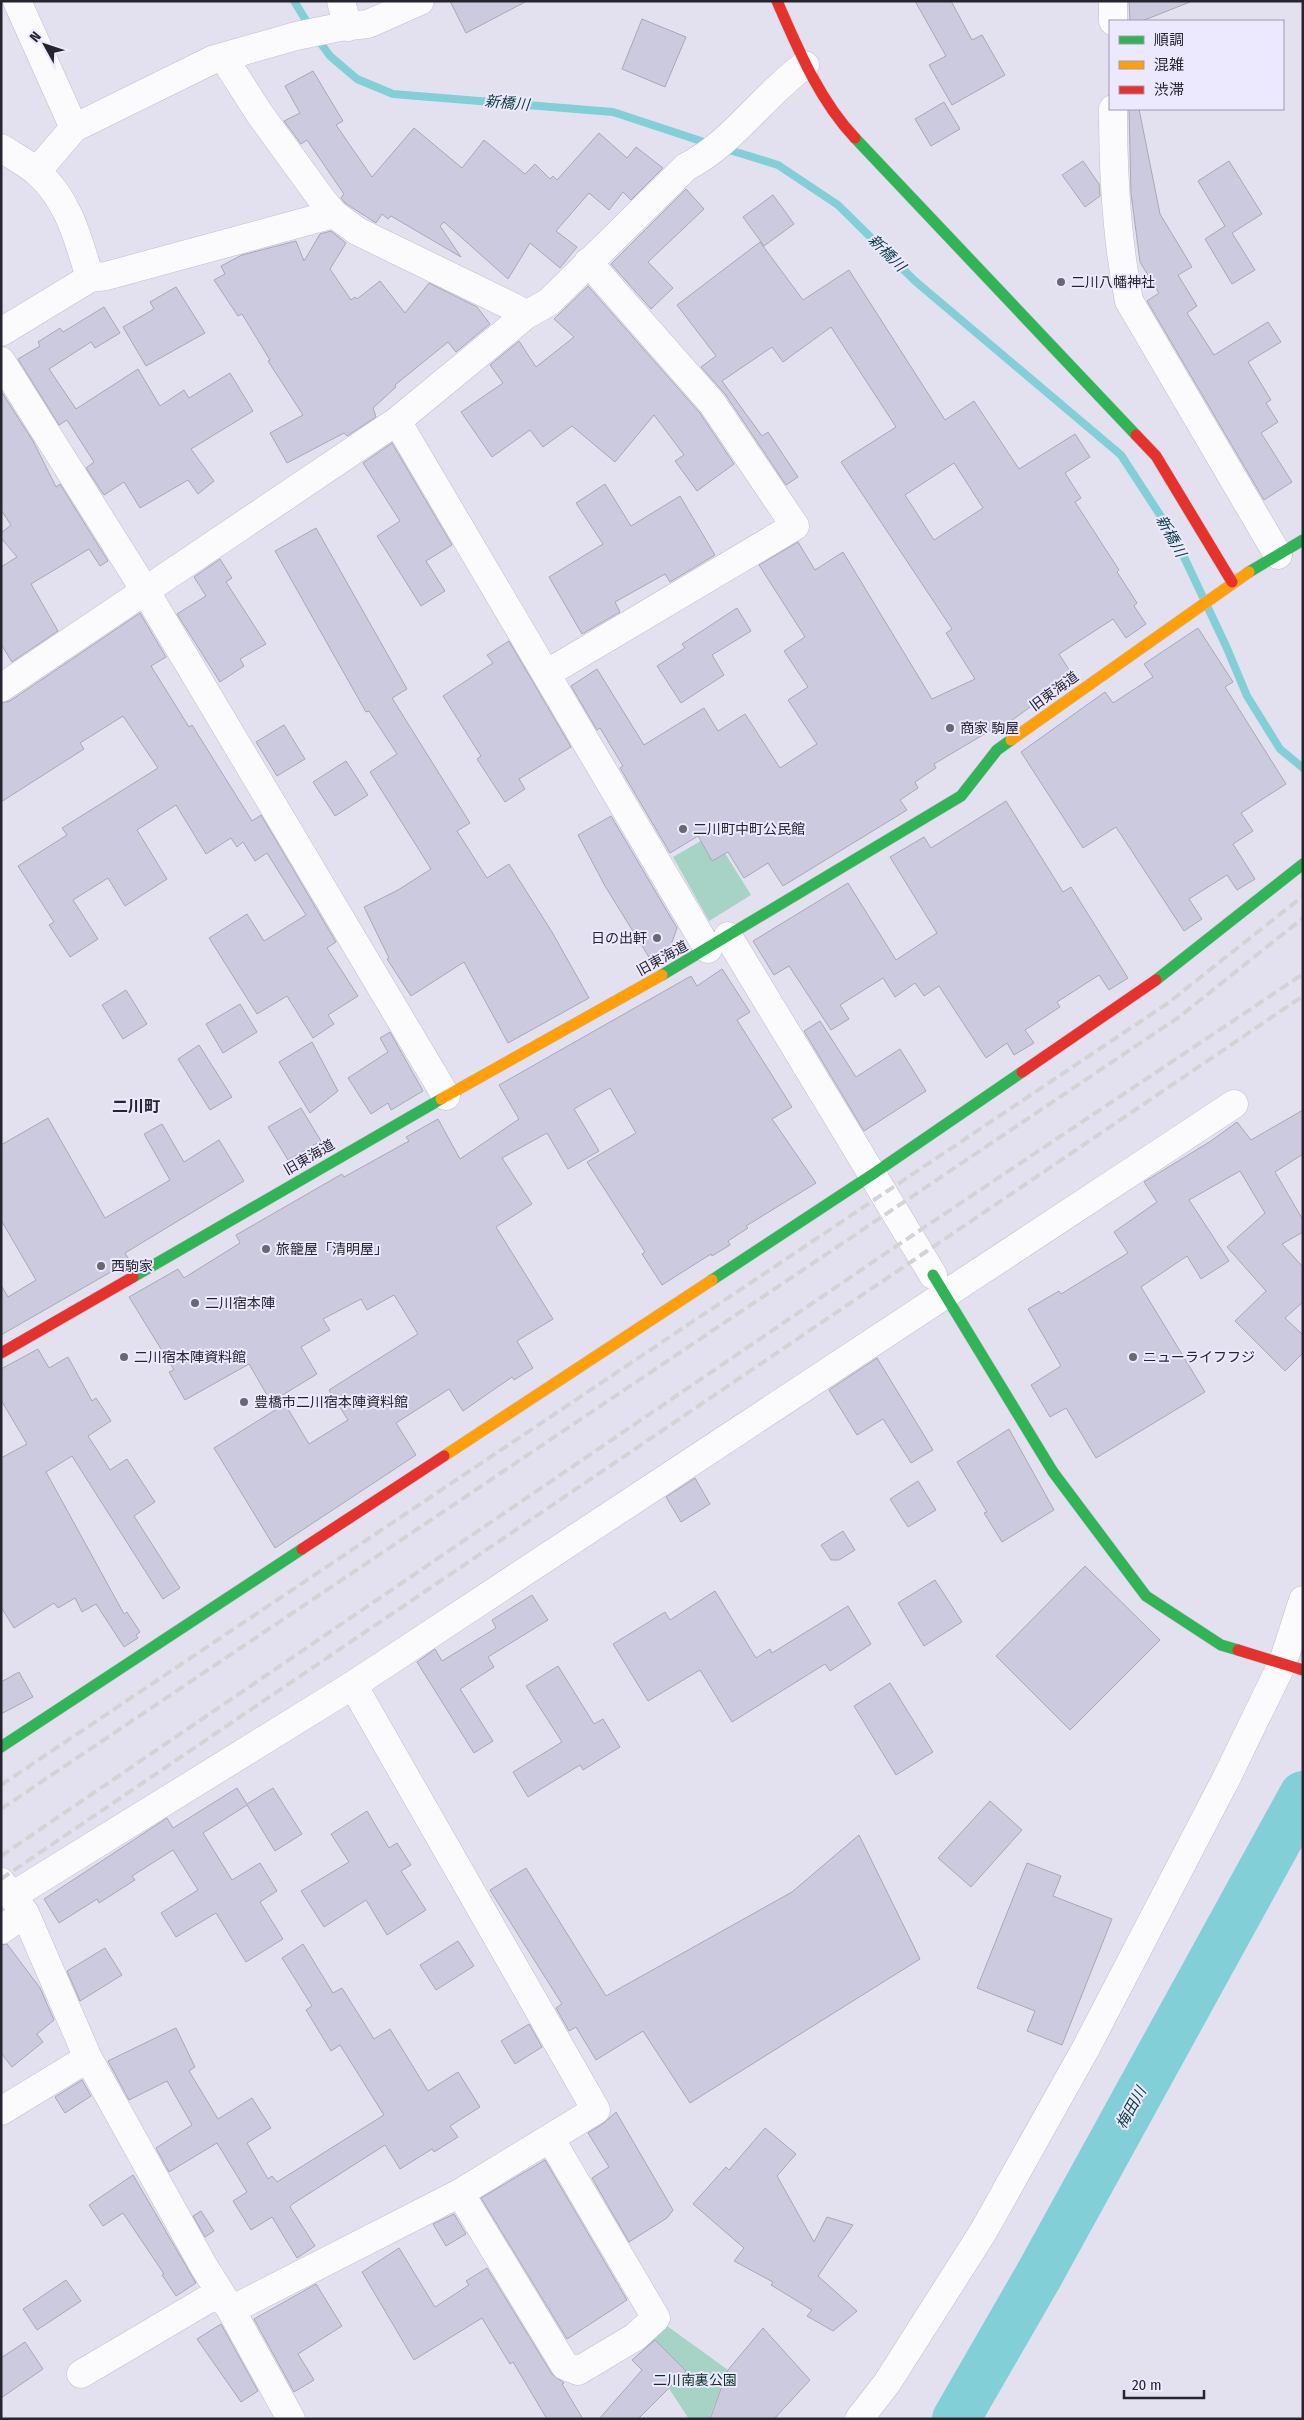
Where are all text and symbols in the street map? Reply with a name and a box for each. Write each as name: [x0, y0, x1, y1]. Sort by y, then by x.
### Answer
north arrow: [20, 20, 70, 70]
legend: [1109, 20, 1284, 110]
text: N: [26, 28, 45, 46]
text: 順調: [1154, 31, 1184, 49]
text: 混雑: [1154, 56, 1184, 74]
text: 渋滞: [1154, 81, 1184, 99]
water label: 新橋川: [484, 92, 532, 114]
water label: 新橋川: [865, 231, 911, 277]
place label: 二川八幡神社: [1071, 274, 1155, 291]
marker: 二川八幡神社: [1055, 276, 1067, 288]
water label: 新橋川: [1152, 512, 1191, 562]
street label: 旧東海道: [1027, 668, 1082, 715]
place label: 商家 駒屋: [960, 720, 1019, 737]
marker: 商家 駒屋: [944, 722, 956, 734]
place label: 二川町中町公民館: [693, 821, 805, 838]
marker: 二川町中町公民館: [677, 823, 689, 835]
place label: 日の出軒: [591, 930, 647, 947]
marker: 日の出軒: [651, 932, 663, 944]
street label: 旧東海道: [634, 937, 691, 979]
district label: 二川町: [112, 1097, 160, 1116]
street label: 旧東海道: [281, 1136, 338, 1179]
place label: 旅籠屋「清明屋」: [276, 1241, 388, 1258]
marker: 旅籠屋「清明屋」: [260, 1243, 272, 1255]
place label: 西駒家: [111, 1258, 153, 1275]
marker: 西駒家: [95, 1260, 107, 1272]
place label: 二川宿本陣: [205, 1295, 275, 1312]
marker: 二川宿本陣: [189, 1297, 201, 1309]
place label: 二川宿本陣資料館: [134, 1349, 246, 1366]
place label: ニューライフフジ: [1143, 1349, 1255, 1366]
marker: 二川宿本陣資料館: [118, 1351, 130, 1363]
marker: ニューライフフジ: [1127, 1351, 1139, 1363]
place label: 豊橋市二川宿本陣資料館: [254, 1394, 408, 1411]
marker: 豊橋市二川宿本陣資料館: [238, 1396, 250, 1408]
water label: 梅田川: [1112, 2082, 1151, 2132]
scale bar: [1124, 2368, 1204, 2400]
park label: 二川南裏公園: [653, 2372, 737, 2389]
text: 20 m: [1132, 2376, 1162, 2394]

